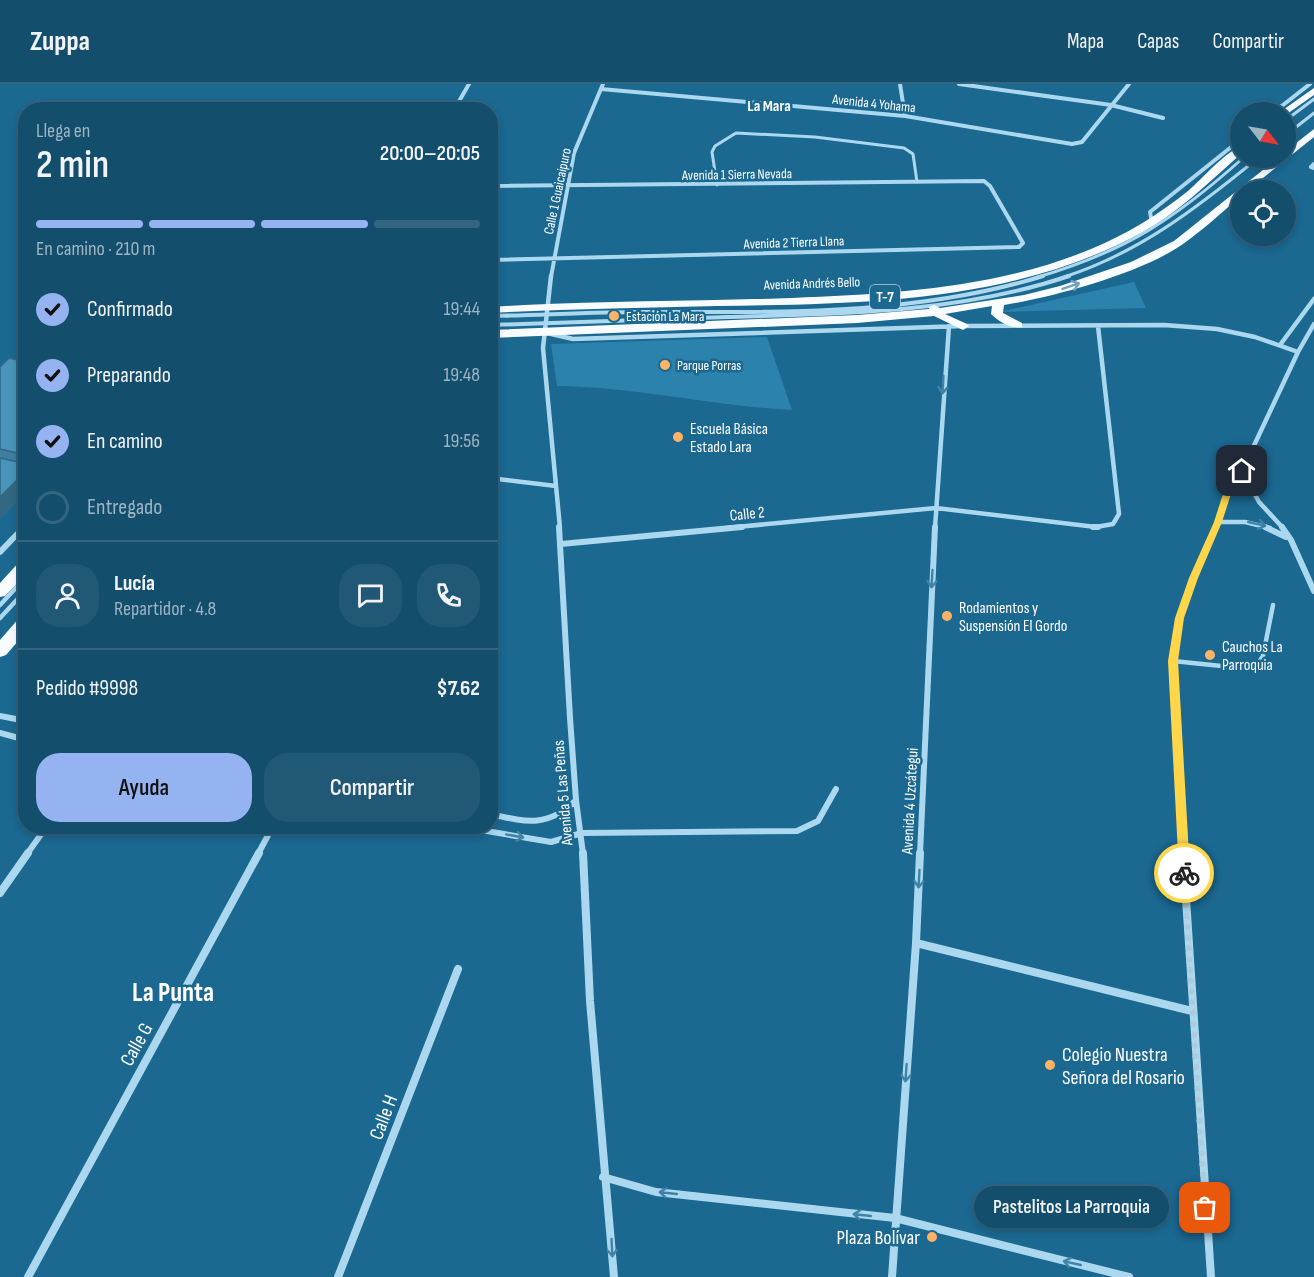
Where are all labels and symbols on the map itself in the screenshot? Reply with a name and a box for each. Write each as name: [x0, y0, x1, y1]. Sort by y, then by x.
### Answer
street label: Avenida 4 Yohama: [830, 91, 916, 116]
district label: La Mara: [747, 97, 791, 116]
north arrow: [1230, 102, 1296, 168]
street label: Calle 1 Guaicaipuro: [540, 146, 575, 236]
street label: Avenida 1 Sierra Nevada: [681, 165, 792, 184]
street label: Avenida 2 Tierra Llana: [742, 232, 845, 253]
street label: Avenida Andrés Bello: [763, 273, 861, 294]
one-way arrow: [1061, 280, 1080, 291]
road number: T-7: [870, 285, 900, 309]
place label: Estación La Mara: [626, 308, 704, 325]
marker: Estación La Mara: [607, 309, 621, 323]
place label: Parque Porras: [677, 357, 741, 374]
marker: Parque Porras: [658, 358, 672, 372]
one-way arrow: [938, 374, 949, 394]
place label: Escuela Básica Estado Lara: [690, 420, 768, 457]
marker: Escuela Básica Estado Lara: [671, 430, 685, 444]
pin: [1216, 445, 1267, 496]
street label: Calle 2: [729, 503, 766, 526]
one-way arrow: [1247, 518, 1266, 530]
one-way arrow: [927, 569, 938, 589]
place label: Rodamientos y Suspensión El Gordo: [959, 599, 1067, 636]
marker: Rodamientos y Suspensión El Gordo: [940, 609, 954, 623]
place label: Cauchos La Parroquia: [1222, 638, 1283, 675]
marker: Cauchos La Parroquia: [1203, 648, 1217, 662]
street label: Avenida 5 Las Peñas: [549, 739, 578, 847]
street label: Avenida 4 Uzcátegui: [898, 747, 923, 856]
one-way arrow: [505, 831, 524, 842]
courier: [1154, 843, 1214, 903]
one-way arrow: [913, 868, 924, 888]
district label: La Punta: [132, 977, 214, 1009]
street label: Calle G: [115, 1019, 158, 1070]
place label: Colegio Nuestra Señora del Rosario: [1062, 1043, 1185, 1090]
marker: Colegio Nuestra Señora del Rosario: [1043, 1058, 1057, 1072]
one-way arrow: [900, 1063, 911, 1083]
street label: Calle H: [365, 1092, 403, 1143]
pin: [1179, 1182, 1230, 1233]
one-way arrow: [659, 1187, 679, 1198]
callout: Pastelitos La Parroquia: [974, 1187, 1169, 1229]
one-way arrow: [853, 1209, 873, 1220]
place label: Plaza Bolívar: [837, 1226, 920, 1250]
marker: Plaza Bolívar: [925, 1230, 939, 1244]
one-way arrow: [607, 1237, 618, 1257]
one-way arrow: [1063, 1257, 1082, 1269]

